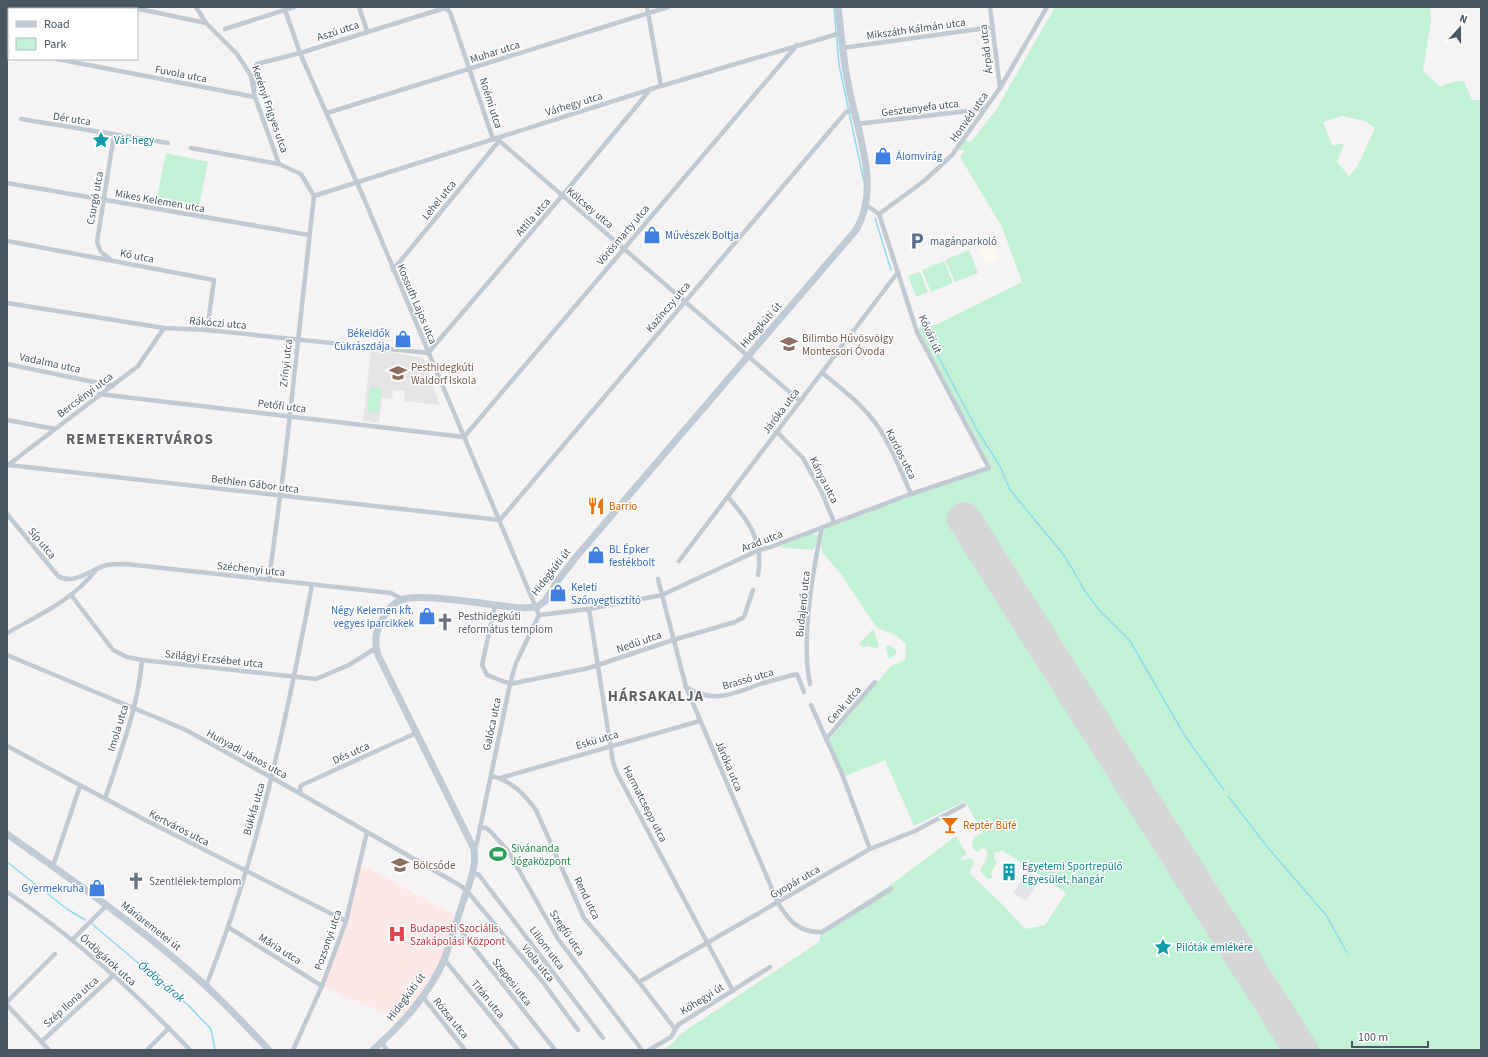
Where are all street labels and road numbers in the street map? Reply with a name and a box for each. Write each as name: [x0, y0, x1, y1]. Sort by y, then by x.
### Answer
street label: Mikszáth Kálmán utca: [865, 15, 967, 43]
street label: Aszú utca: [315, 17, 361, 45]
street label: Árpád utca: [976, 23, 996, 75]
street label: Muhar utca: [468, 37, 522, 67]
street label: Fuvola utca: [154, 62, 208, 86]
street label: Kerényi Frigyes utca: [248, 63, 292, 155]
street label: Noémi utca: [476, 76, 506, 130]
street label: Várhegy utca: [544, 88, 604, 120]
street label: Honvéd utca: [946, 89, 992, 145]
street label: Gesztenyefa utca: [880, 96, 960, 120]
street label: Dér utca: [52, 109, 92, 129]
street label: Csurgó utca: [83, 170, 107, 226]
street label: Lehel utca: [418, 177, 460, 223]
street label: Kölcsey utca: [563, 184, 617, 232]
street label: Mikes Kelemen utca: [114, 186, 206, 216]
street label: Attila utca: [512, 195, 554, 239]
street label: Vörösmarty utca: [593, 201, 653, 269]
street label: Kő utca: [119, 245, 155, 267]
street label: Kossuth Lajos utca: [393, 262, 441, 346]
street label: Kazinczy utca: [642, 278, 694, 336]
street label: Hidegkúti út: [737, 299, 785, 351]
street label: Kővári út: [915, 312, 945, 356]
street label: Rákóczi utca: [189, 313, 247, 333]
street label: Zrínyi utca: [276, 338, 296, 388]
street label: Vadalma utca: [18, 349, 82, 377]
street label: Bercsényi utca: [54, 369, 116, 421]
street label: Járóka utca: [759, 385, 803, 437]
street label: Petőfi utca: [257, 396, 307, 416]
street label: Kardos utca: [882, 426, 920, 482]
street label: Kánya utca: [806, 454, 842, 506]
street label: Bethlen Gábor utca: [210, 471, 300, 497]
street label: Síp utca: [24, 524, 60, 562]
street label: Arad utca: [739, 526, 785, 556]
street label: Hidegkúti út: [528, 545, 574, 599]
street label: Széchenyi utca: [216, 558, 286, 580]
street label: Budajenő utca: [792, 570, 814, 638]
street label: Nedű utca: [614, 627, 664, 657]
street label: Szilágyi Erzsébet utca: [164, 646, 264, 672]
street label: Brassó utca: [720, 664, 776, 694]
street label: Cenk utca: [823, 683, 865, 727]
street label: Galóca utca: [479, 696, 505, 752]
street label: Imola utca: [104, 703, 132, 753]
street label: Hunyadi János utca: [204, 726, 290, 782]
street label: Eskü utca: [574, 727, 620, 753]
street label: Dés utca: [330, 738, 372, 768]
street label: Járóka utca: [712, 738, 746, 794]
street label: Harmatcsepp utca: [619, 763, 671, 845]
street label: Bükkfa utca: [239, 781, 269, 837]
street label: Kertváros utca: [146, 806, 212, 850]
street label: Gyopár utca: [767, 862, 823, 902]
street label: Rend utca: [570, 874, 604, 922]
street label: Máriaremetei út: [118, 898, 185, 955]
street label: Szegfű utca: [546, 907, 588, 959]
street label: Pozsonyi utca: [311, 908, 345, 972]
street label: Liliom utca: [526, 923, 568, 973]
street label: Mária utca: [256, 930, 304, 968]
street label: Ördögárok utca: [76, 931, 140, 989]
street label: Viola utca: [518, 941, 558, 985]
street label: Szepesi utca: [489, 955, 535, 1009]
street label: Hidegkúti út: [383, 970, 429, 1024]
street label: Szép Ilona utca: [40, 973, 102, 1031]
street label: Titán utca: [468, 976, 508, 1022]
street label: Kőhegyi út: [677, 980, 727, 1018]
street label: Rózsa utca: [430, 994, 472, 1042]

